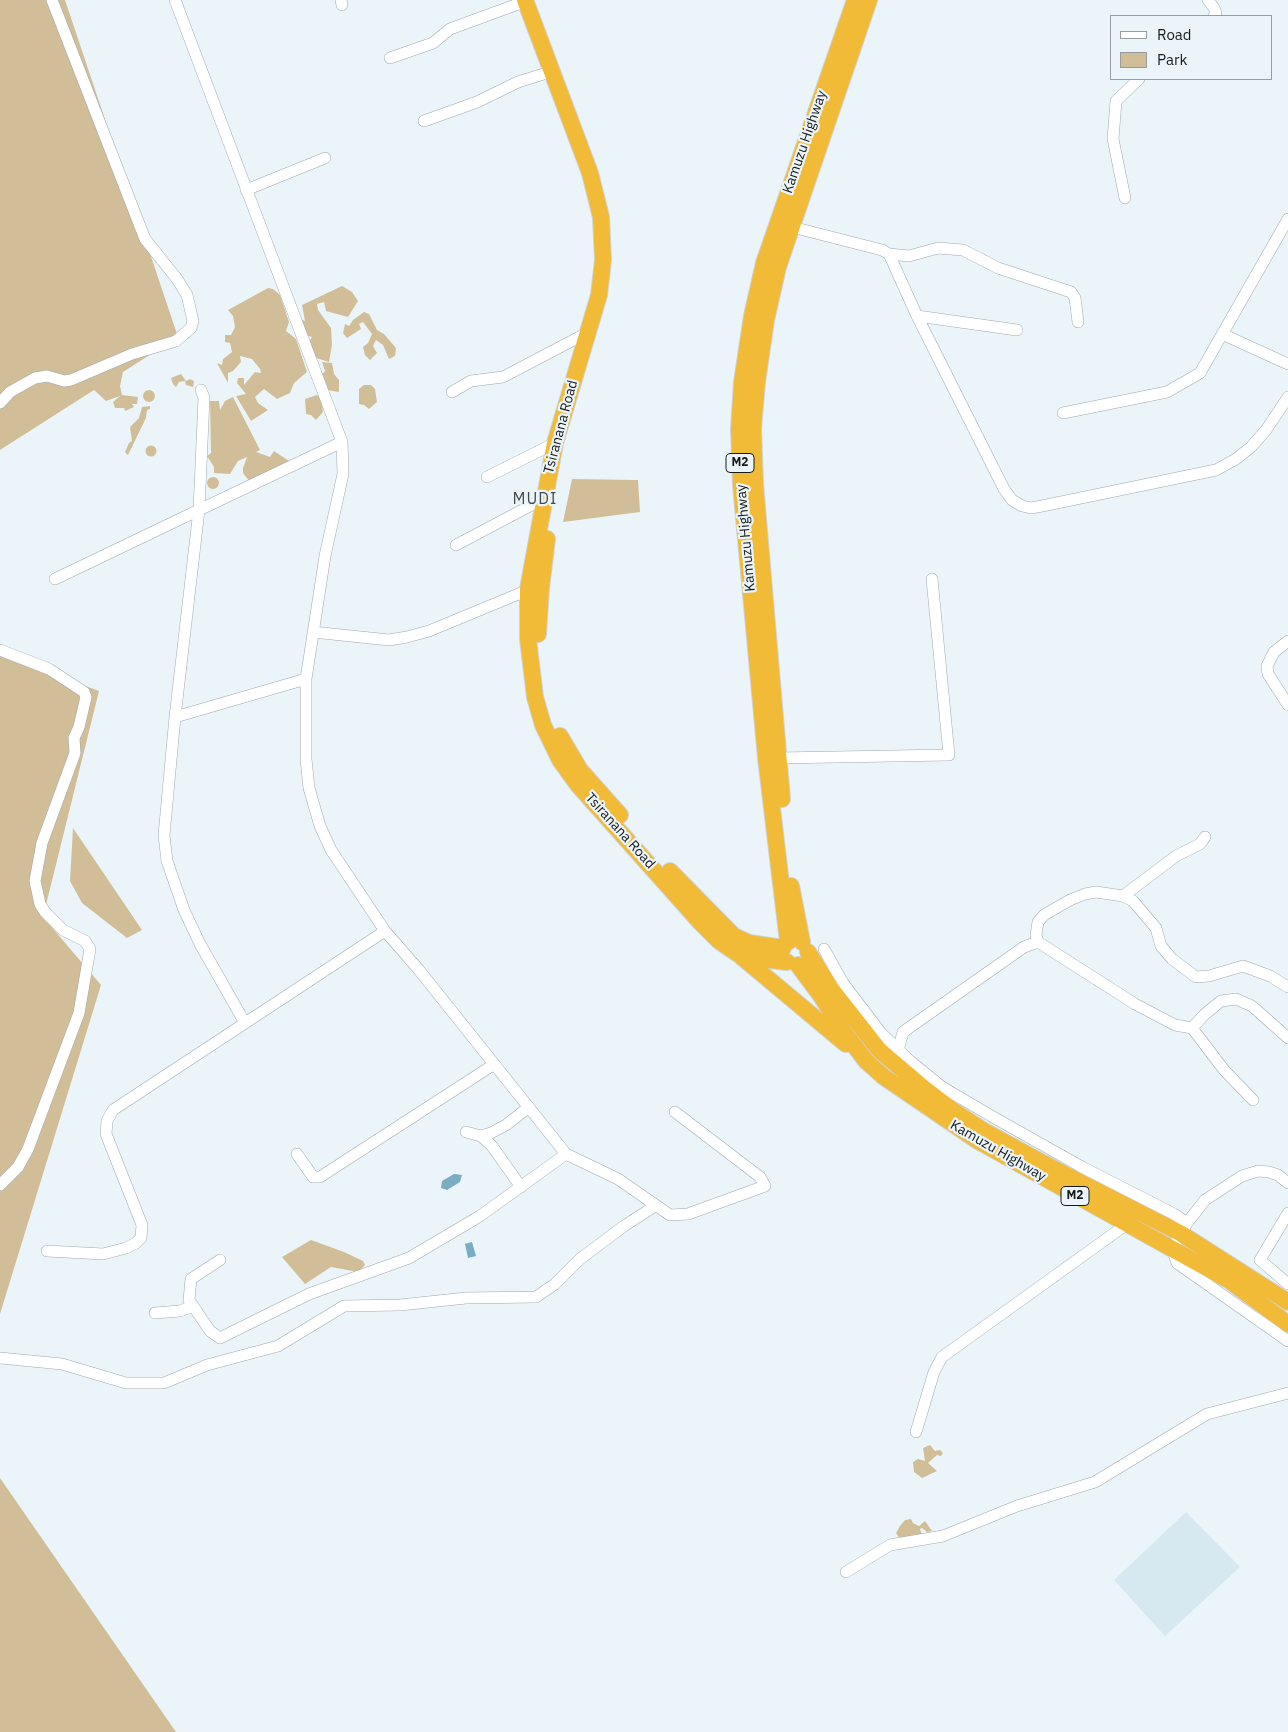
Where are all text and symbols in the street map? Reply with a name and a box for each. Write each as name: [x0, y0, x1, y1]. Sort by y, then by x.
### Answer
legend: [1110, 15, 1273, 80]
text: Road: [1157, 25, 1192, 44]
text: Park: [1157, 50, 1187, 69]
street label: Kamuzu Highway: [780, 88, 830, 196]
street label: Tsiranana Road: [540, 378, 582, 476]
road number: M2: [726, 453, 754, 472]
street label: Kamuzu Highway: [733, 484, 759, 592]
district label: MUDI: [512, 489, 558, 509]
street label: Tsiranana Road: [582, 790, 658, 872]
street label: Kamuzu Highway: [947, 1117, 1049, 1185]
road number: M2: [1061, 1186, 1089, 1206]

